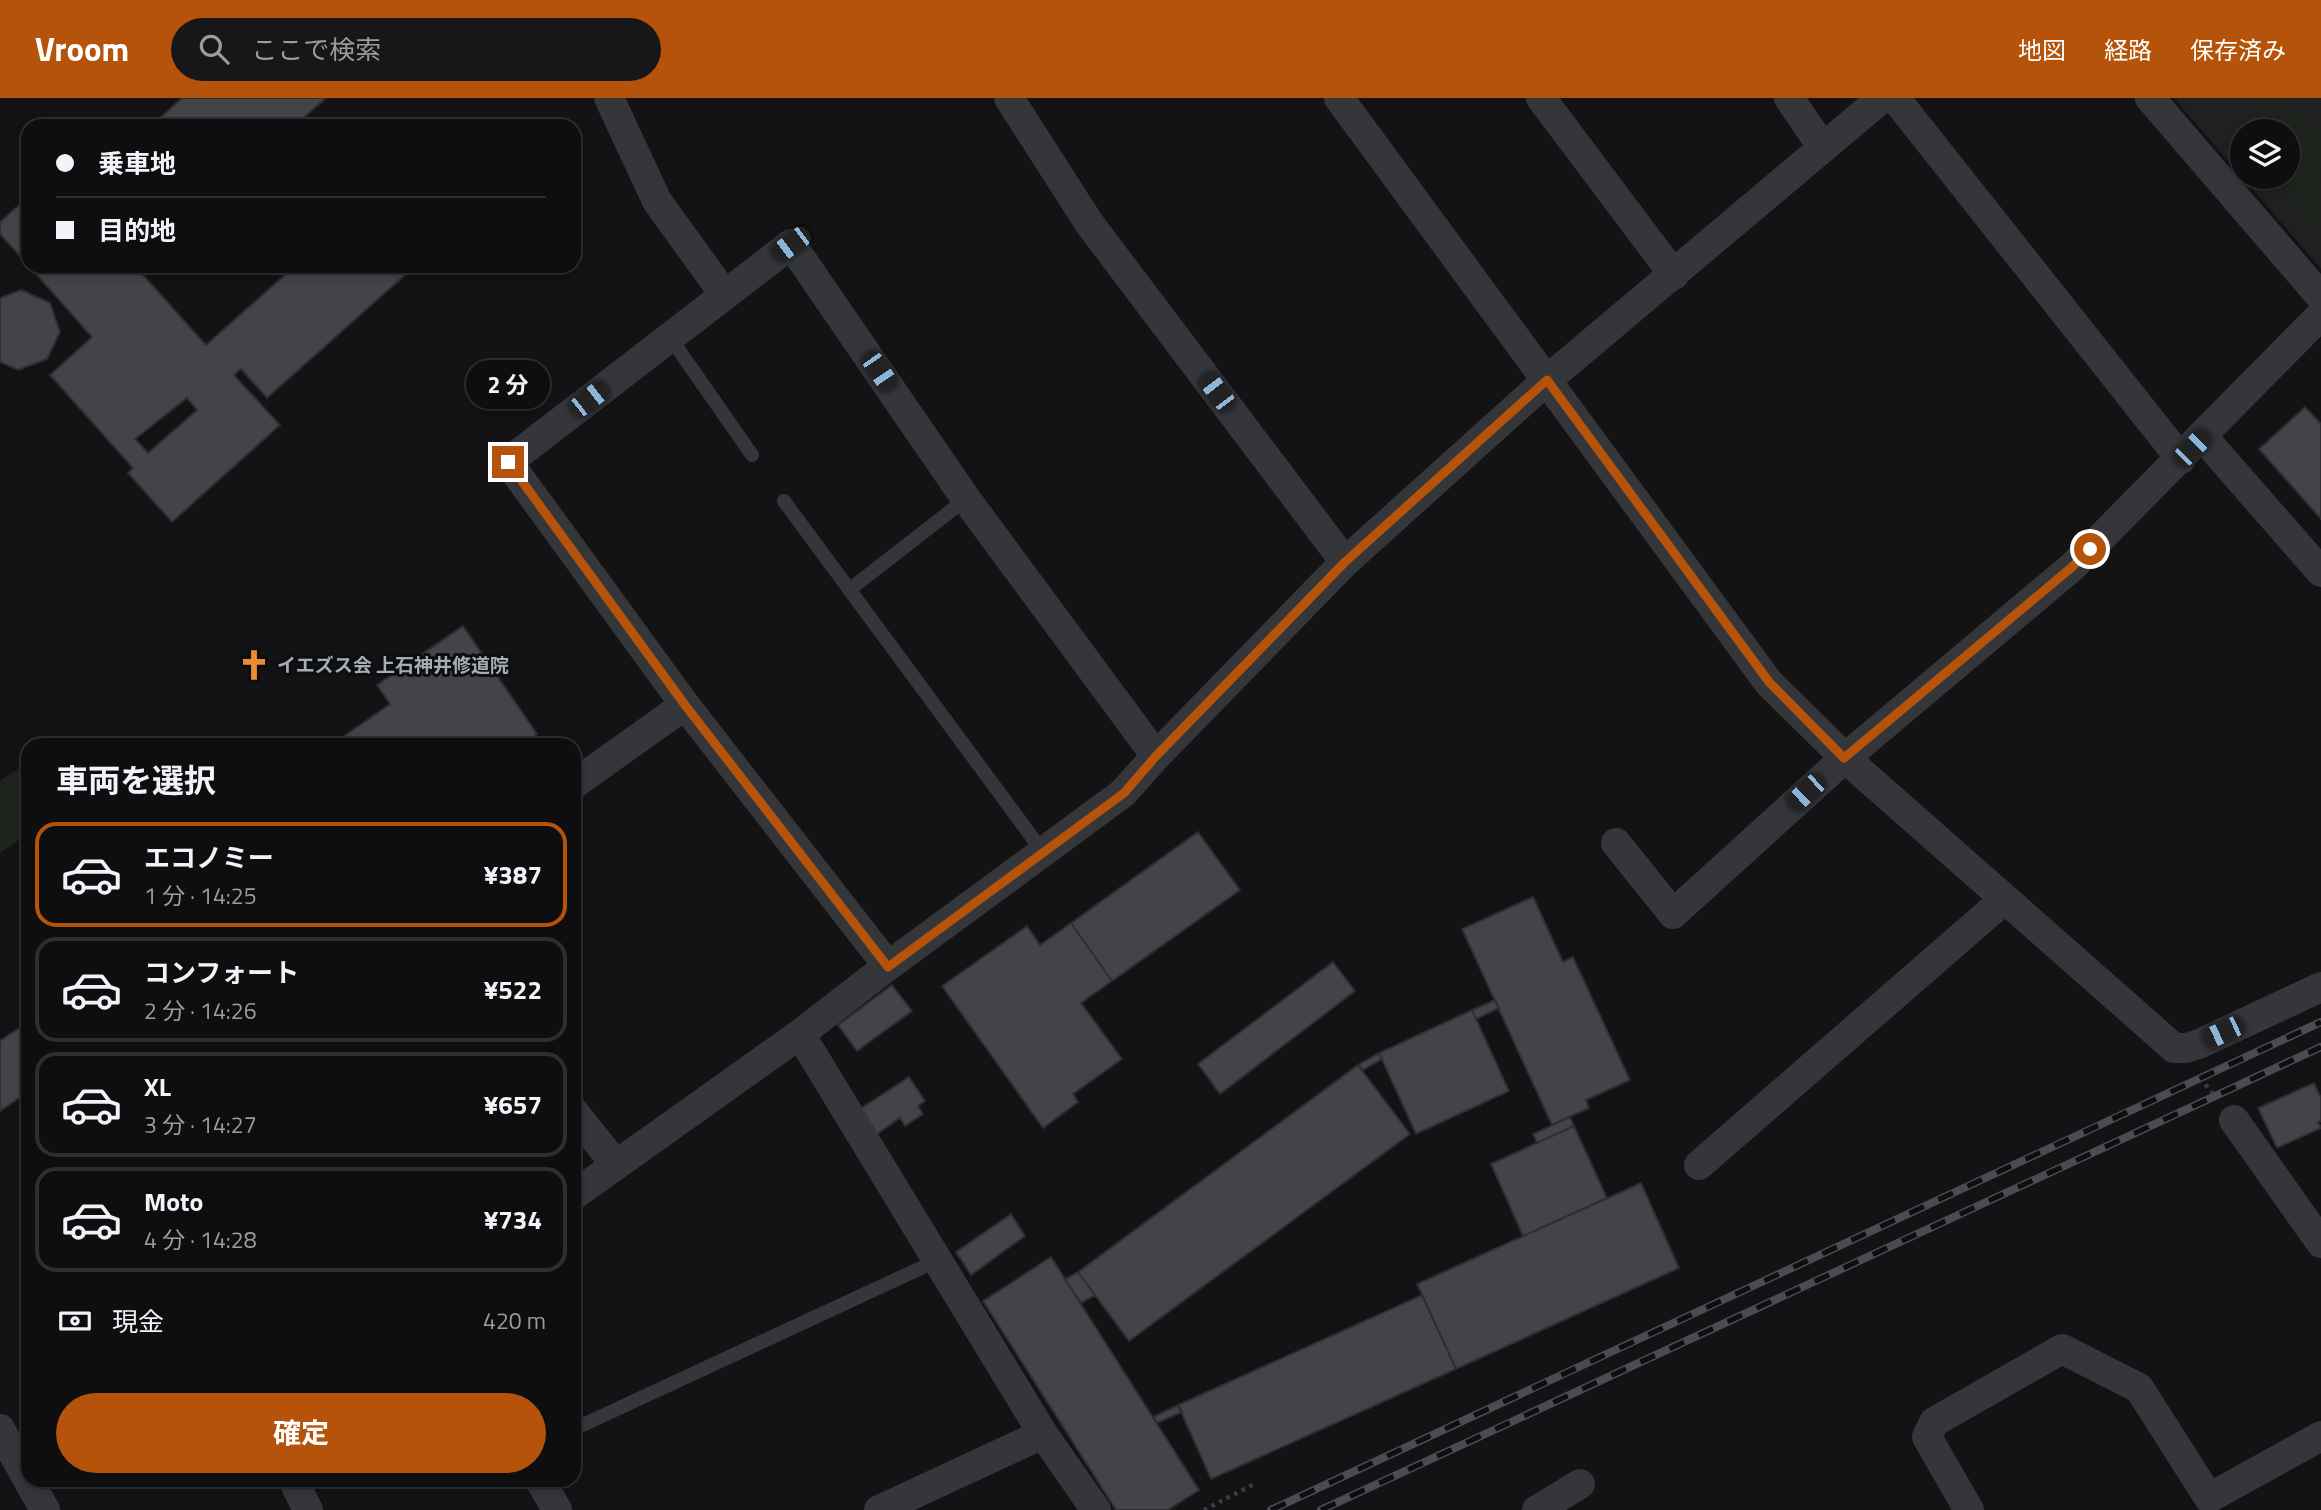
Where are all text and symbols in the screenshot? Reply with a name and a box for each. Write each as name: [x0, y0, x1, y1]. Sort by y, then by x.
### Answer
search box: [171, 18, 661, 81]
text: Vroom: [35, 24, 129, 74]
icon: search: [195, 30, 233, 68]
text: ここで検索: [251, 30, 381, 69]
text: 地図: [2018, 32, 2066, 68]
text: 経路: [2104, 32, 2152, 68]
text: 保存済み: [2190, 32, 2286, 68]
map controls: [2230, 119, 2300, 189]
button: layers: [2230, 119, 2300, 189]
text: 乗車地: [98, 144, 176, 183]
text: 目的地: [98, 211, 176, 250]
car: [768, 223, 815, 265]
car: [859, 348, 900, 394]
callout: 2 分: [466, 360, 550, 410]
text: 2 分: [488, 367, 528, 402]
car: [1196, 369, 1239, 415]
car: [566, 378, 613, 420]
car: [2170, 426, 2215, 470]
route end: [492, 446, 524, 478]
route start: [2074, 533, 2106, 565]
church icon: イエズス会 上石神井修道院: [237, 648, 271, 682]
place label: イエズス会 上石神井修道院: [277, 650, 509, 679]
text: 車両を選択: [56, 756, 216, 804]
car: [1784, 770, 1829, 814]
text: エコノミー: [144, 838, 274, 877]
icon: car: [60, 843, 123, 906]
text: ¥387: [484, 855, 542, 894]
text: 1 分 · 14:25: [144, 878, 257, 913]
text: コンフォート: [144, 953, 299, 992]
icon: car: [60, 958, 123, 1021]
text: ¥522: [484, 970, 542, 1009]
text: 2 分 · 14:26: [144, 993, 257, 1028]
car: [2200, 1014, 2247, 1050]
text: XL: [144, 1067, 171, 1106]
icon: car: [60, 1073, 123, 1136]
text: ¥657: [484, 1085, 542, 1124]
text: 3 分 · 14:27: [144, 1107, 257, 1142]
text: Moto: [144, 1182, 203, 1221]
icon: car: [60, 1188, 123, 1251]
text: ¥734: [484, 1200, 542, 1239]
text: 4 分 · 14:28: [144, 1222, 257, 1257]
icon: cash: [56, 1302, 94, 1340]
text: 現金: [112, 1302, 164, 1341]
text: 420 m: [483, 1303, 546, 1338]
button: 確定: [56, 1393, 546, 1473]

